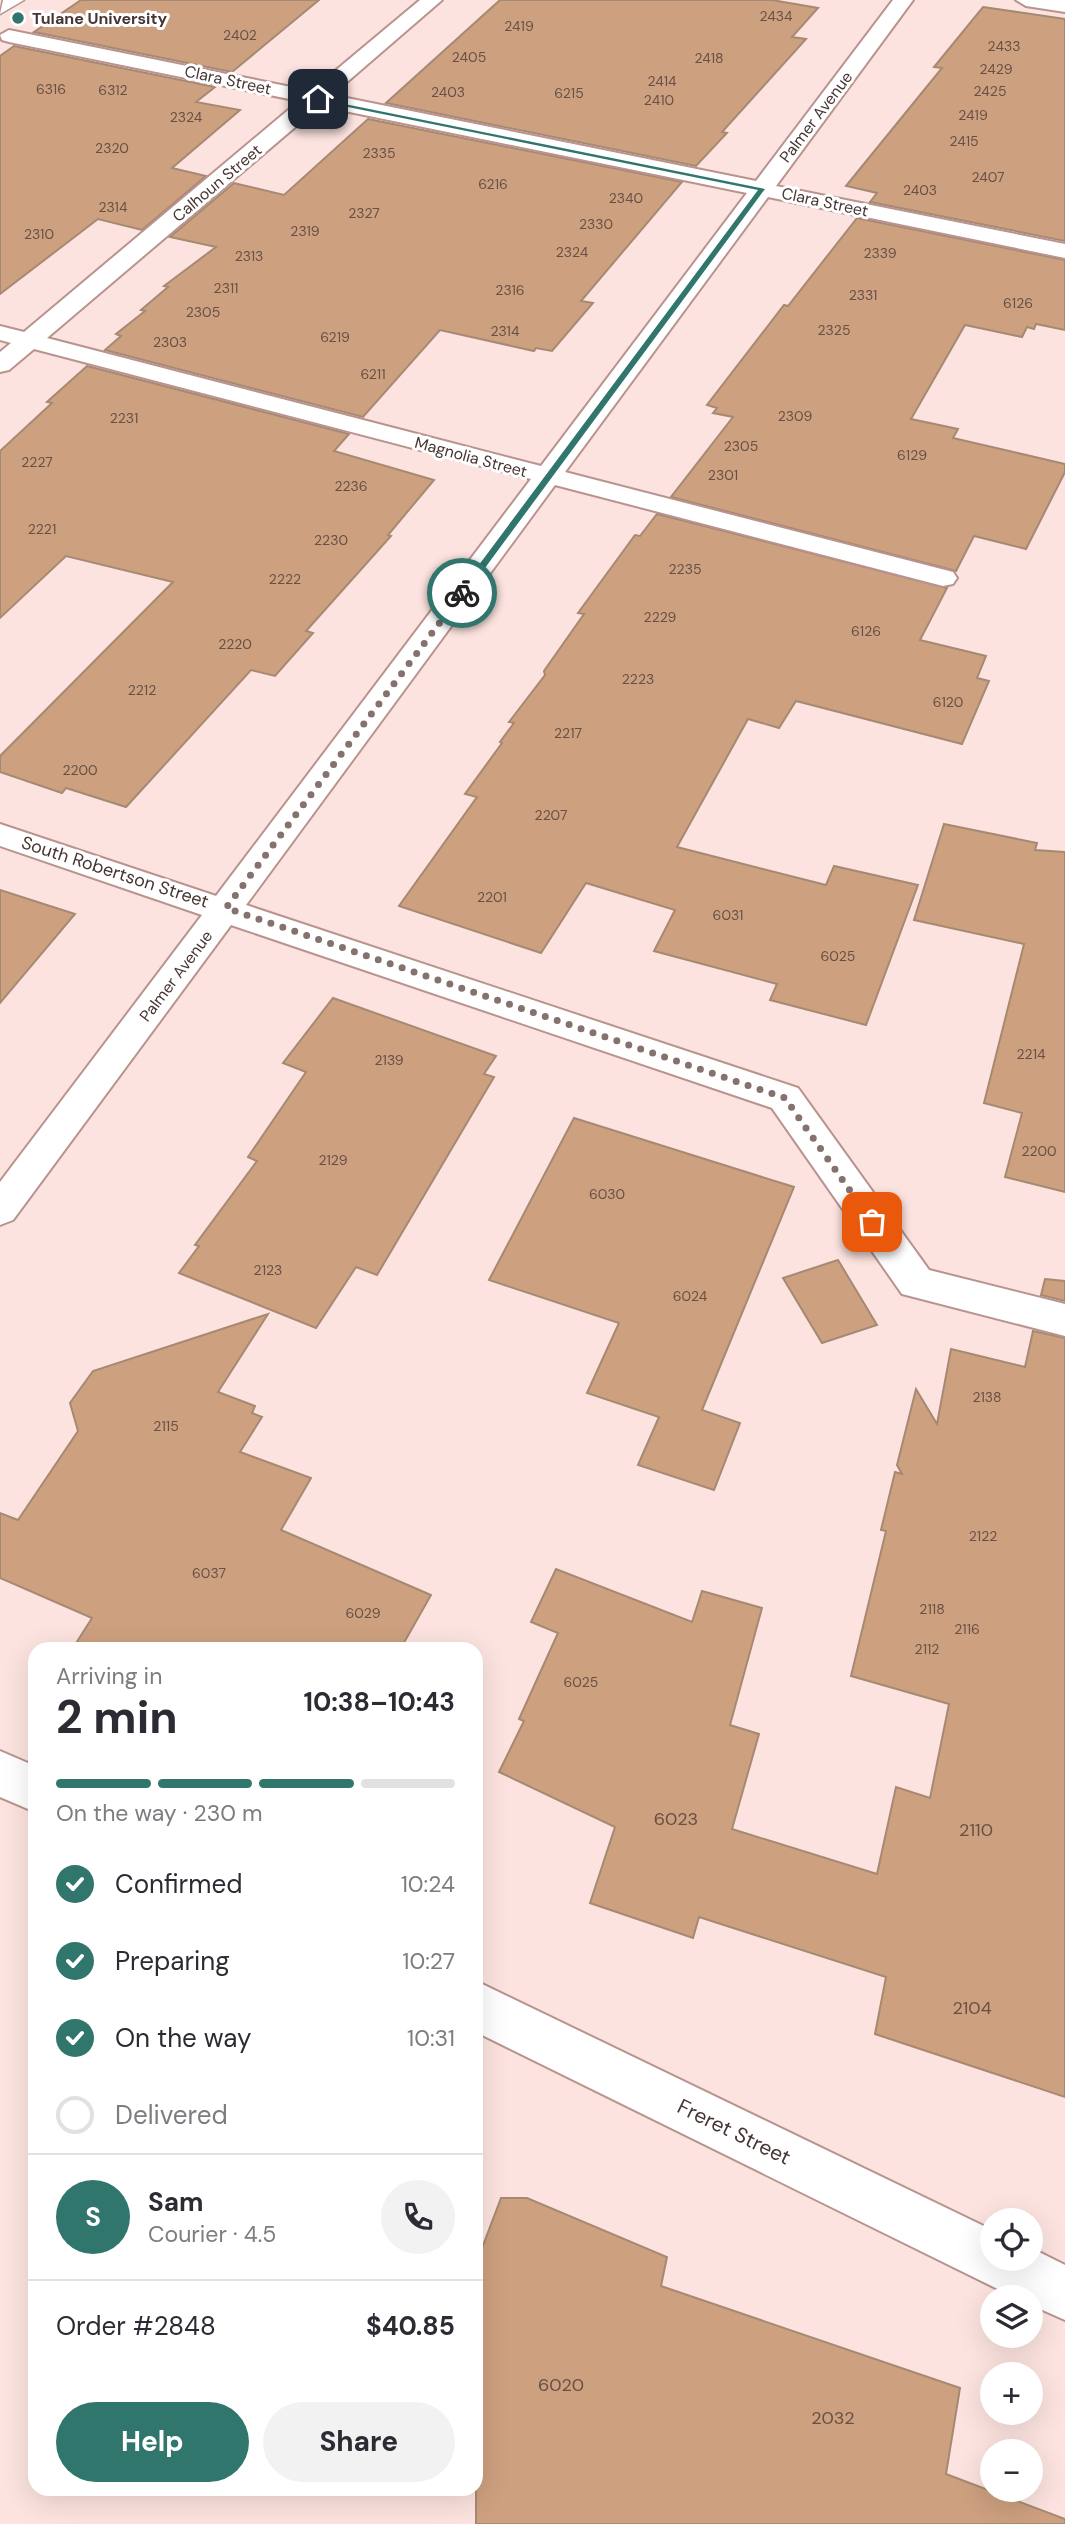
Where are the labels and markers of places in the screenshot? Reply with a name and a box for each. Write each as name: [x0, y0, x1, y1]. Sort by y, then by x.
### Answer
place label: Tulane University: [32, 8, 167, 29]
marker: Tulane University: [10, 10, 26, 26]
pin: [288, 69, 348, 129]
pin: [842, 1192, 902, 1252]

